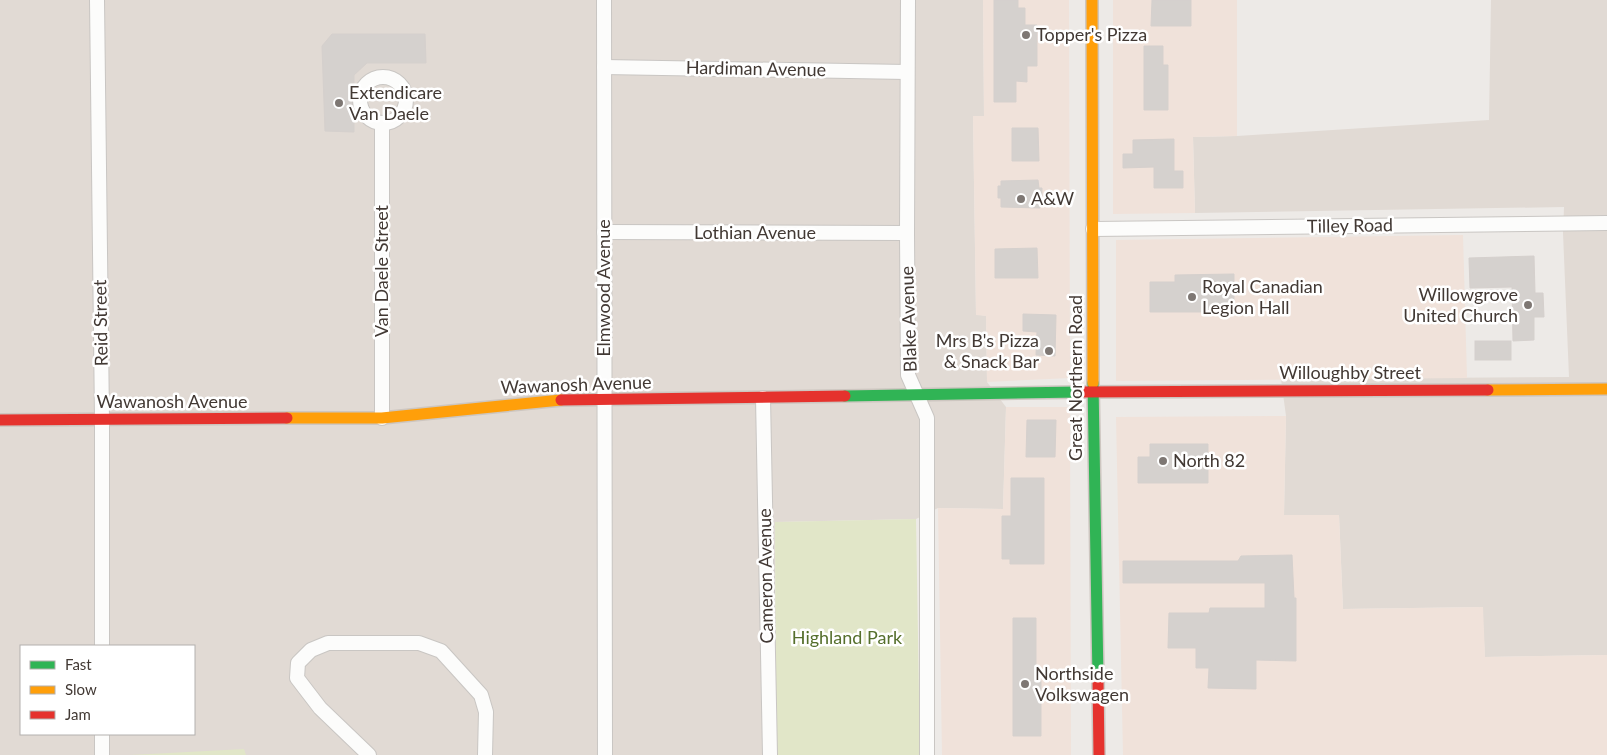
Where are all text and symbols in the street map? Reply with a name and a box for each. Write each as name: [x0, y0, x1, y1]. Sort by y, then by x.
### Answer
place label: Topper's Pizza: [1036, 23, 1147, 45]
marker: Topper's Pizza: [1020, 29, 1032, 41]
street label: Hardiman Avenue: [686, 56, 826, 80]
place label: Extendicare Van Daele: [349, 81, 442, 124]
marker: Extendicare Van Daele: [333, 97, 345, 109]
place label: A&W: [1031, 187, 1074, 209]
marker: A&W: [1015, 193, 1027, 205]
street label: Van Daele Street: [370, 204, 392, 337]
street label: Tilley Road: [1307, 213, 1393, 237]
street label: Elmwood Avenue: [592, 219, 614, 357]
street label: Lothian Avenue: [694, 221, 816, 243]
street label: Blake Avenue: [895, 265, 921, 373]
place label: Royal Canadian Legion Hall: [1202, 275, 1323, 318]
street label: Reid Street: [88, 279, 112, 367]
place label: Willowgrove United Church: [1403, 283, 1518, 326]
marker: Royal Canadian Legion Hall: [1186, 291, 1198, 303]
street label: Great Northern Road: [1064, 295, 1086, 461]
marker: Willowgrove United Church: [1522, 299, 1534, 311]
place label: Mrs B's Pizza & Snack Bar: [936, 329, 1039, 372]
marker: Mrs B's Pizza & Snack Bar: [1043, 345, 1055, 357]
street label: Willoughby Street: [1279, 361, 1421, 383]
street label: Wawanosh Avenue: [500, 370, 652, 398]
street label: Wawanosh Avenue: [96, 390, 248, 412]
place label: North 82: [1173, 449, 1245, 471]
marker: North 82: [1157, 455, 1169, 467]
street label: Cameron Avenue: [753, 508, 777, 644]
park label: Highland Park: [792, 626, 903, 648]
legend: [20, 645, 195, 735]
text: Fast: [65, 655, 92, 673]
place label: Northside Volkswagen: [1035, 662, 1129, 705]
marker: Northside Volkswagen: [1019, 678, 1031, 690]
text: Slow: [65, 680, 97, 698]
text: Jam: [65, 705, 91, 723]

